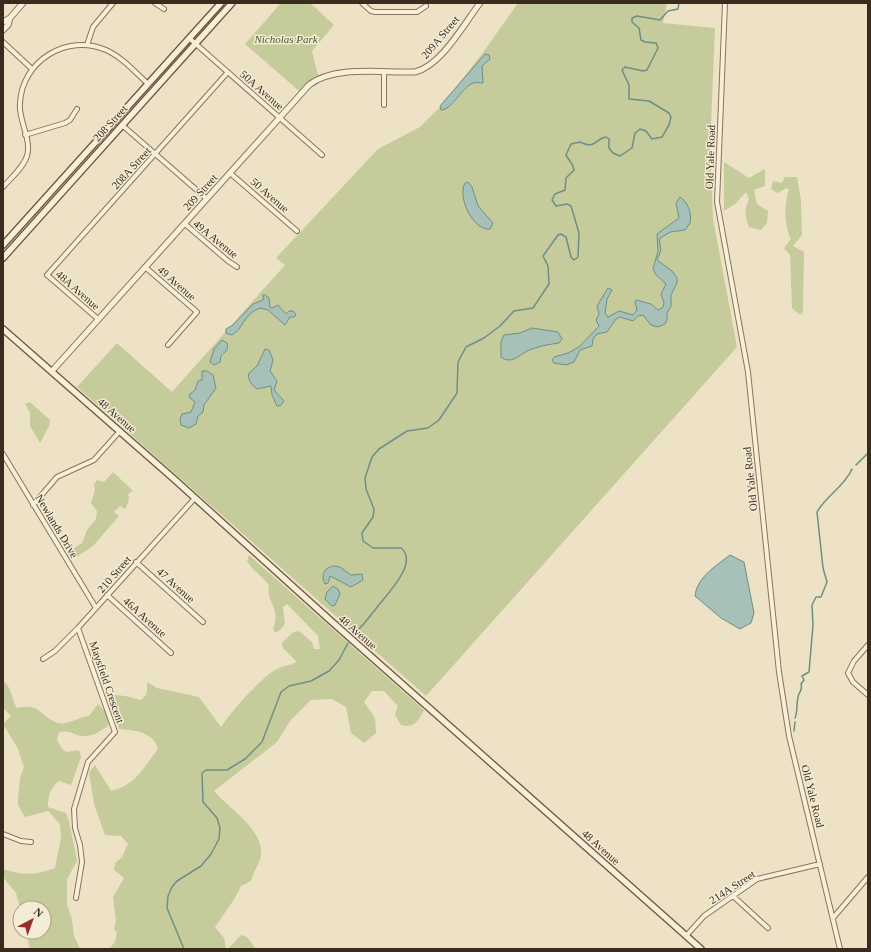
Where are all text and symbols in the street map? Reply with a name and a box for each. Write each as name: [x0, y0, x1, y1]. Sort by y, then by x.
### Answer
street label: 209A Street: [419, 13, 461, 61]
park label: Nicholas Park: [253, 33, 319, 45]
street label: 50A Avenue: [238, 68, 286, 112]
street label: 208 Street: [91, 102, 129, 144]
street label: Old Yale Road: [703, 124, 717, 189]
street label: 208A Street: [109, 145, 153, 191]
street label: 209 Street: [181, 171, 219, 213]
street label: 50 Avenue: [248, 175, 292, 215]
street label: 49A Avenue: [191, 217, 241, 261]
street label: 49 Avenue: [155, 263, 199, 303]
street label: 48A Avenue: [54, 268, 102, 312]
street label: 48 Avenue: [95, 395, 139, 435]
street label: Old Yale Road: [741, 446, 759, 512]
street label: Newlands Drive: [33, 492, 81, 560]
street label: 210 Street: [95, 553, 133, 595]
street label: 47 Avenue: [155, 565, 197, 605]
street label: 46A Avenue: [121, 595, 169, 640]
street label: 48 Avenue: [336, 612, 380, 652]
street label: Maysfield Crescent: [87, 639, 127, 725]
street label: Old Yale Road: [799, 763, 827, 829]
street label: 48 Avenue: [580, 827, 622, 867]
street label: 214A Street: [707, 868, 757, 906]
north arrow: [12, 900, 52, 940]
text: N: [32, 905, 46, 920]

